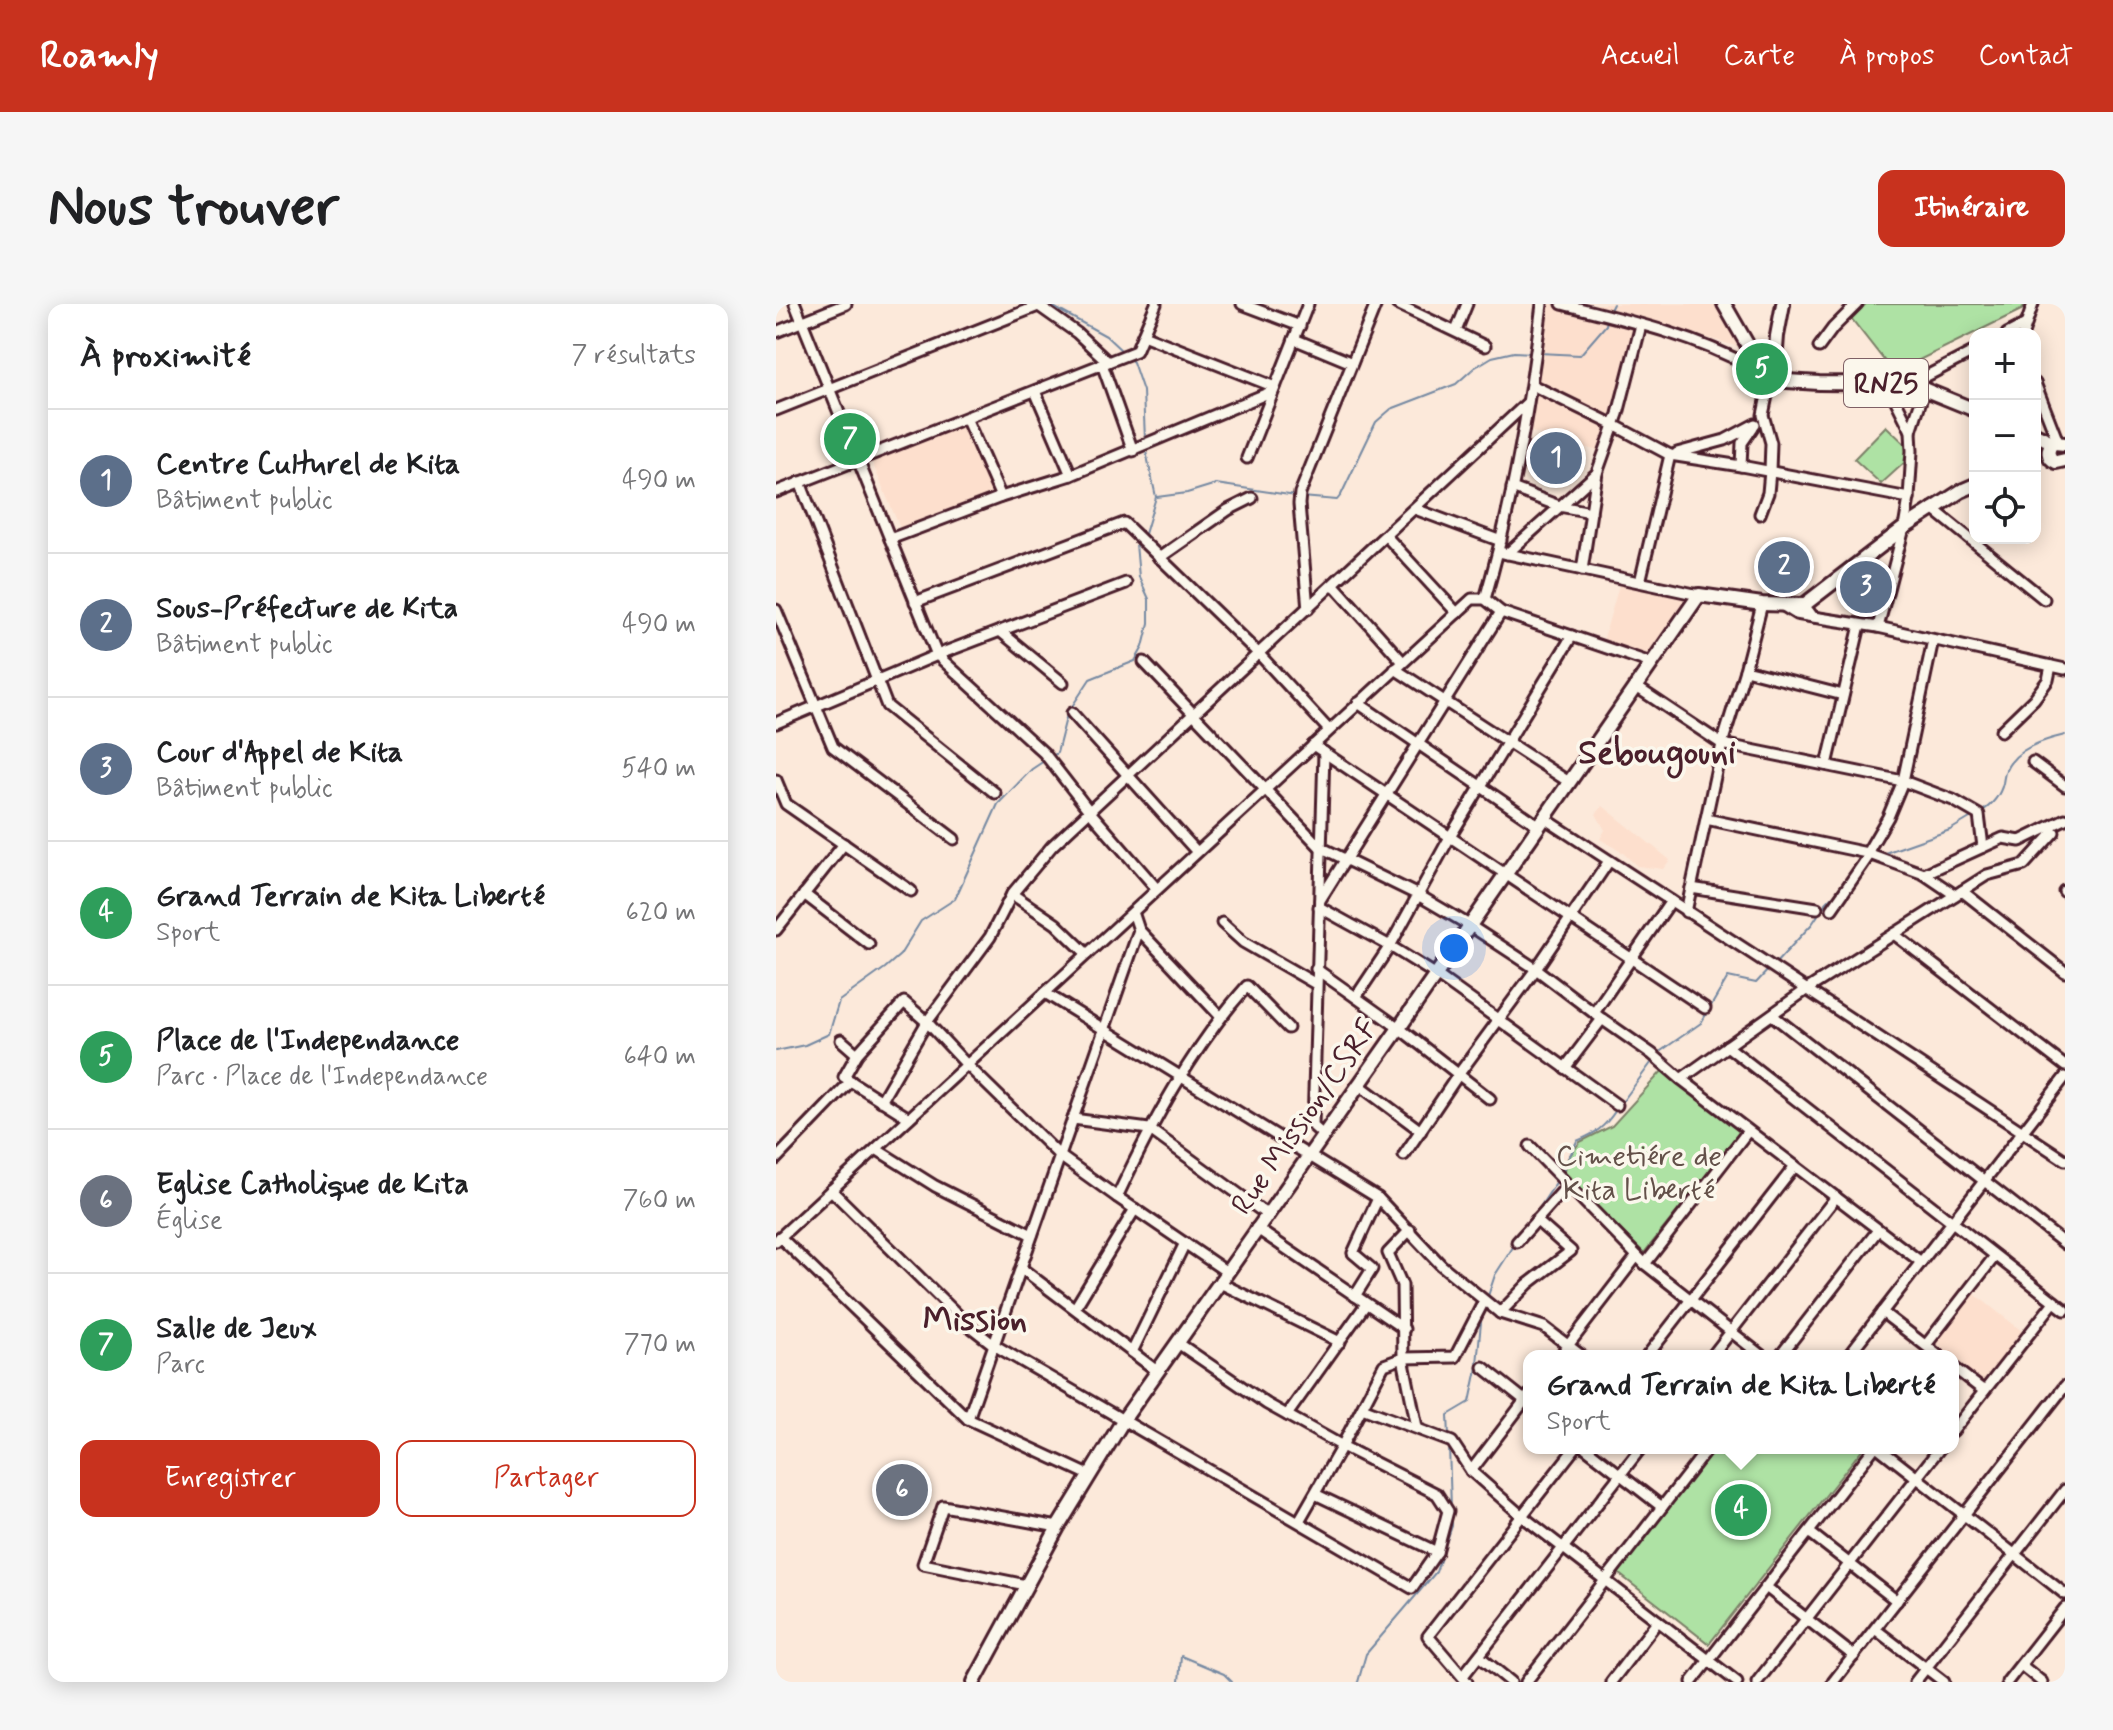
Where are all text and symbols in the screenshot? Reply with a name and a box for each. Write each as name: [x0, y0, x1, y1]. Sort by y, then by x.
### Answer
text: Roamly: [40, 32, 159, 81]
text: Accueil: [1601, 38, 1679, 75]
text: Carte: [1723, 38, 1795, 75]
text: À propos: [1839, 38, 1934, 75]
text: Contact: [1978, 38, 2073, 75]
button: Itinéraire: [1878, 170, 2065, 247]
text: Nous trouver: [48, 172, 339, 245]
map controls: [1969, 328, 2041, 544]
button: +: [1969, 328, 2041, 400]
text: À proximité: [80, 334, 251, 379]
text: 7 résultats: [571, 339, 696, 373]
pin: 5: [1736, 339, 1788, 399]
road number: RN25: [1844, 359, 1928, 407]
button: −: [1969, 400, 2041, 472]
pin: 7: [824, 409, 876, 469]
pin: 1: [1530, 428, 1582, 488]
text: Centre Culturel de Kita: [156, 445, 460, 484]
text: 1: [100, 464, 112, 498]
text: 490 m: [622, 464, 696, 498]
button: locate: [1969, 472, 2041, 544]
text: Bâtiment public: [156, 484, 333, 518]
pin: 2: [1758, 537, 1810, 597]
pin: 3: [1840, 557, 1892, 617]
text: Sous-Préfecture de Kita: [156, 589, 458, 628]
text: 2: [100, 608, 112, 642]
text: 490 m: [622, 608, 696, 642]
text: Bâtiment public: [156, 628, 333, 662]
district label: Sebougouni: [1578, 731, 1736, 779]
text: Cour d'Appel de Kita: [156, 733, 403, 772]
text: 3: [100, 752, 112, 786]
text: 540 m: [621, 752, 696, 786]
text: Bâtiment public: [156, 772, 333, 806]
text: Grand Terrain de Kita Liberté: [156, 877, 545, 916]
text: 4: [98, 896, 114, 930]
text: 620 m: [626, 896, 696, 930]
text: Sport: [156, 916, 220, 950]
your location: [1434, 928, 1474, 968]
street label: Rue Mission/CSRF: [1223, 1011, 1388, 1223]
text: Place de l'Independance: [156, 1021, 459, 1060]
text: 5: [98, 1040, 114, 1074]
text: 640 m: [624, 1040, 696, 1074]
text: Parc · Place de l'Independance: [156, 1060, 488, 1094]
park label: Cimetiére de Kita Liberté: [1556, 1137, 1722, 1210]
text: Eglise Catholique de Kita: [156, 1165, 469, 1204]
text: 6: [99, 1184, 113, 1218]
text: 760 m: [622, 1184, 696, 1218]
text: Église: [156, 1204, 222, 1238]
district label: Mission: [923, 1298, 1027, 1343]
text: Salle de Jeux: [156, 1309, 317, 1348]
text: 7: [98, 1328, 114, 1362]
text: 770 m: [624, 1328, 696, 1362]
text: Parc: [156, 1348, 205, 1382]
popup: [1523, 1350, 1959, 1454]
text: Grand Terrain de Kita Liberté: [1546, 1366, 1936, 1405]
text: Sport: [1546, 1405, 1611, 1439]
button: Enregistrer: [80, 1440, 380, 1517]
button: Partager: [396, 1440, 696, 1517]
pin: 6: [876, 1460, 928, 1520]
pin: 4: [1715, 1480, 1767, 1540]

